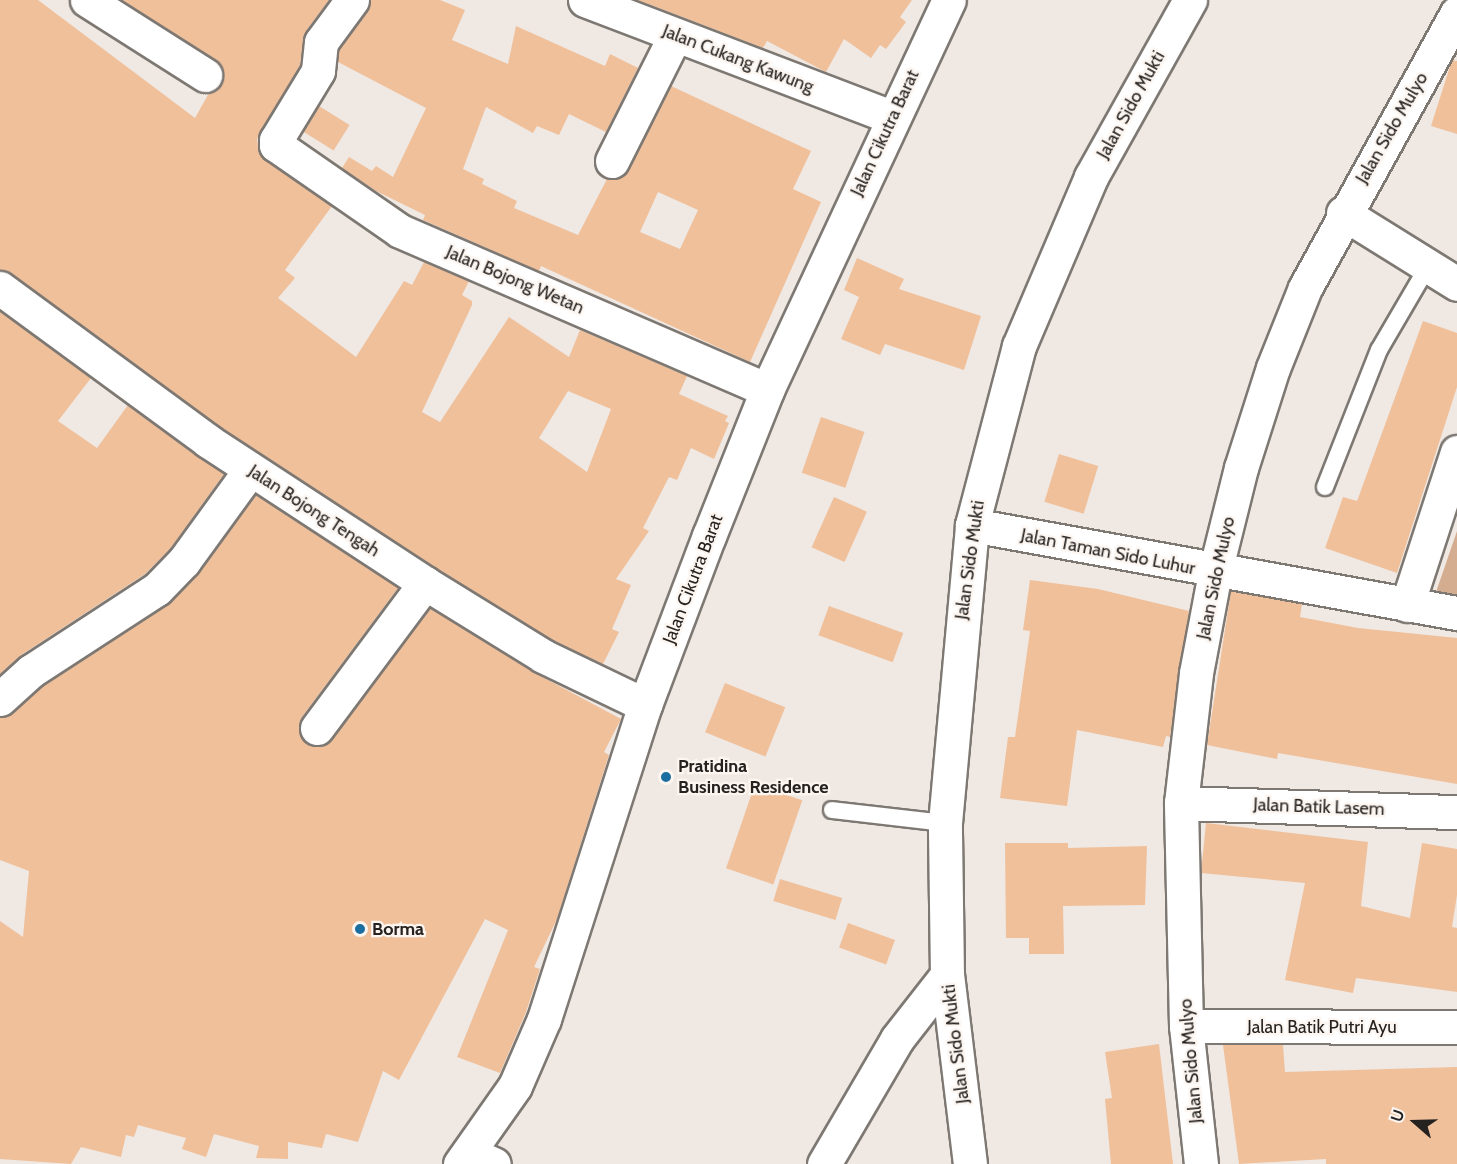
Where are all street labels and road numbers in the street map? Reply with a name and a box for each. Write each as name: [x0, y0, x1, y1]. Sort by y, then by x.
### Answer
street label: Jalan Cukang Kawung: [659, 20, 817, 98]
street label: Jalan Sido Mukti: [1092, 47, 1170, 163]
street label: Jalan Cikutra Barat: [846, 66, 924, 200]
street label: Jalan Sido Mulyo: [1351, 68, 1433, 188]
street label: Jalan Bojong Wetan: [443, 241, 587, 319]
street label: Jalan Bojong Tengah: [244, 460, 384, 562]
street label: Jalan Sido Mukti: [951, 499, 989, 621]
street label: Jalan Cikutra Barat: [658, 511, 728, 647]
street label: Jalan Sido Mulyo: [1192, 515, 1240, 641]
street label: Jalan Taman Sido Luhur: [1019, 525, 1197, 579]
street label: Jalan Batik Lasem: [1253, 794, 1385, 820]
street label: Jalan Sido Mukti: [938, 983, 974, 1105]
street label: Jalan Sido Mulyo: [1175, 998, 1207, 1124]
street label: Jalan Batik Putri Ayu: [1247, 1016, 1397, 1038]

